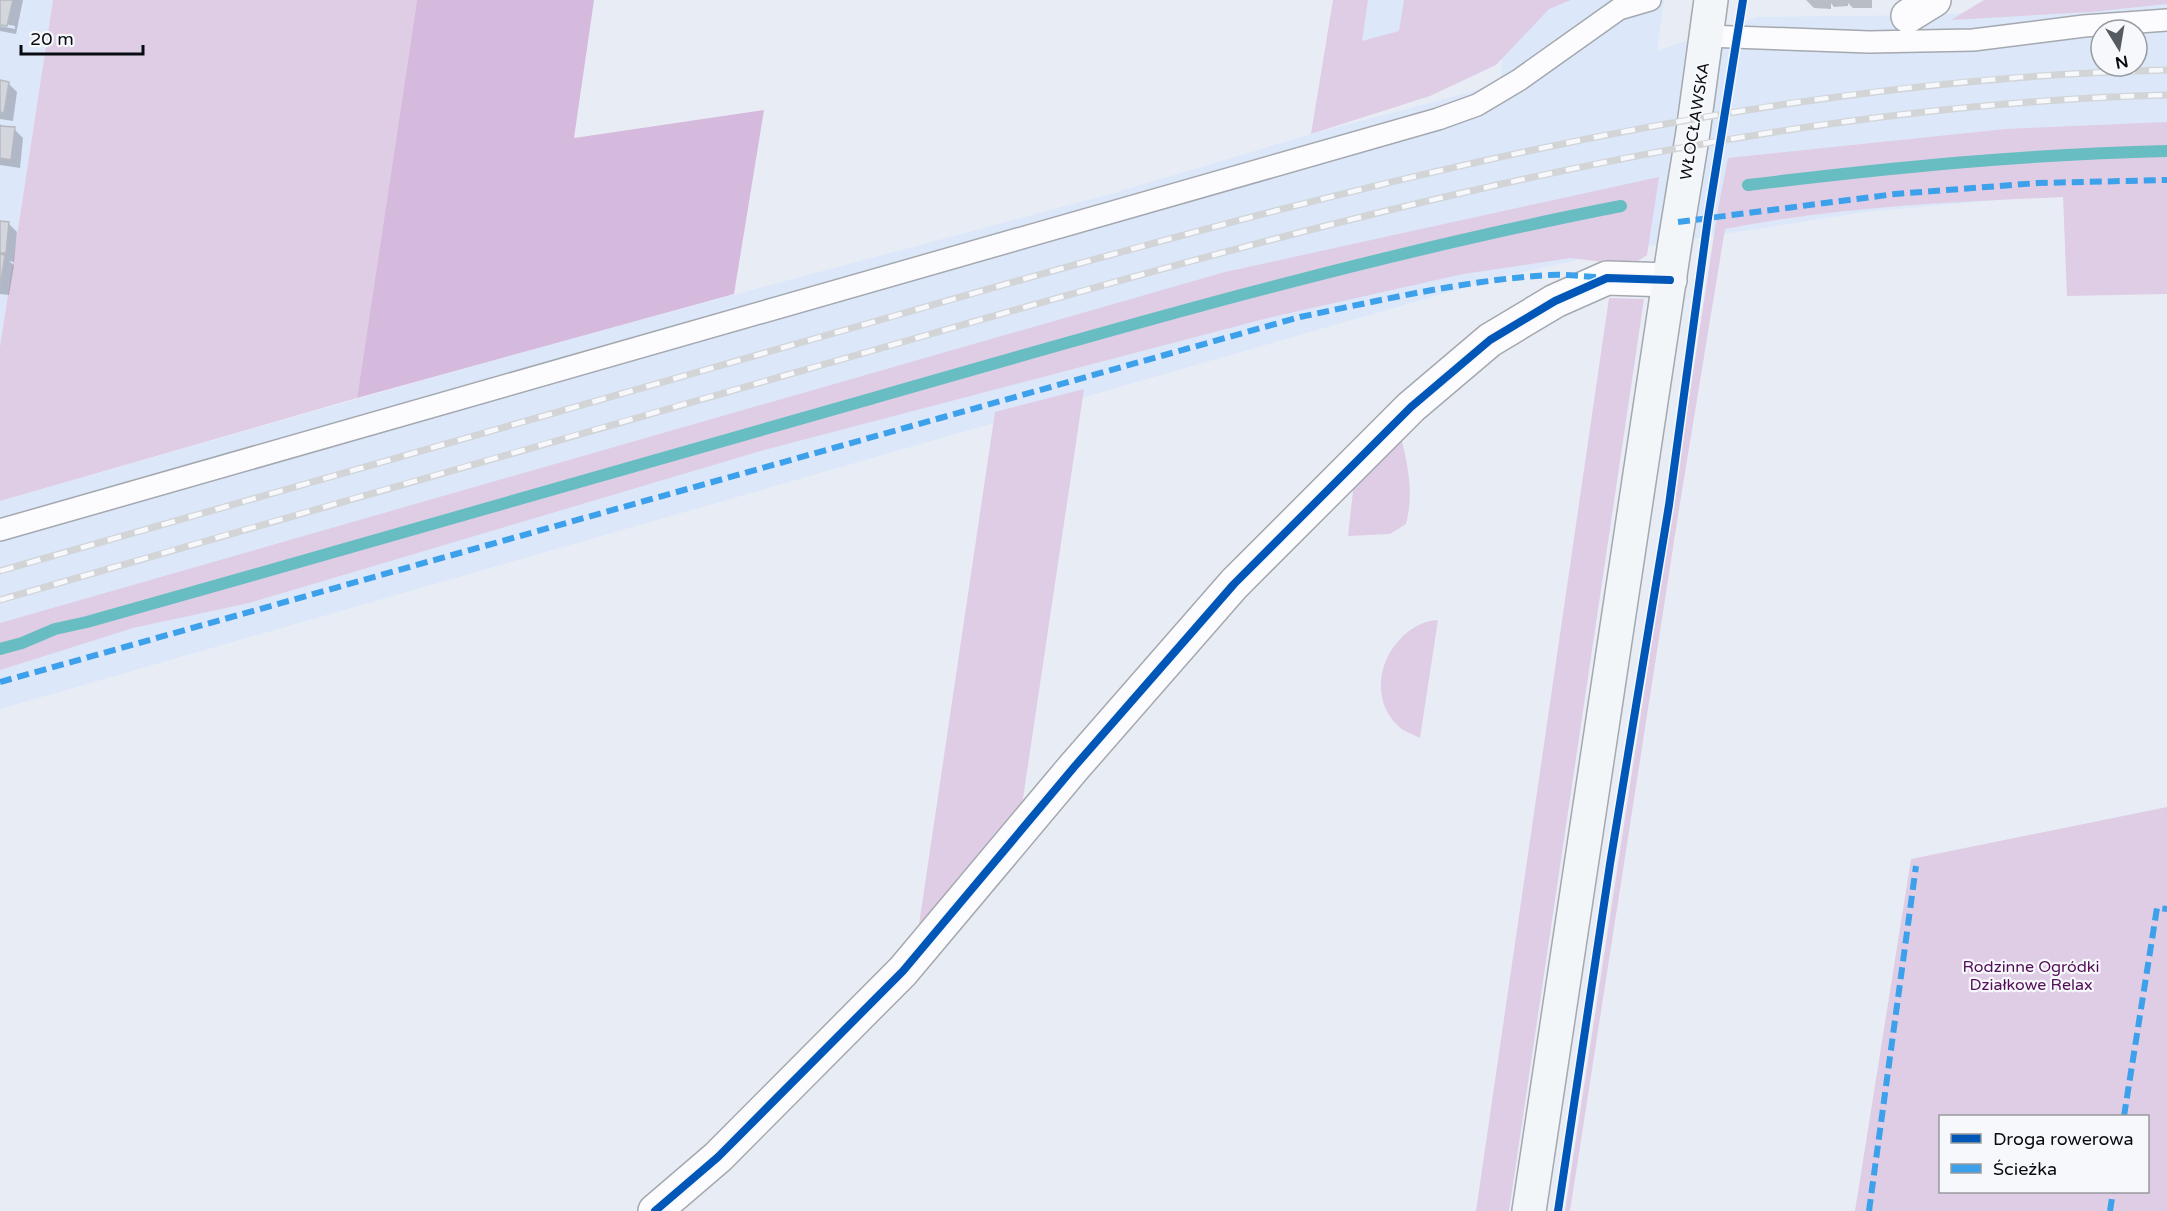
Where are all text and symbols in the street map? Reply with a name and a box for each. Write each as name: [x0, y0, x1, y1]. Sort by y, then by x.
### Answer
scale bar: [21, 18, 142, 56]
north arrow: [2089, 18, 2149, 78]
text: 20 m: [30, 28, 74, 50]
text: N: [2113, 51, 2130, 73]
street label: WŁOCŁAWSKA: [1676, 61, 1714, 181]
park label: Rodzinne Ogródki Działkowe Relax: [1962, 957, 2100, 995]
legend: [1939, 1115, 2149, 1193]
text: Droga rowerowa: [1993, 1128, 2134, 1150]
text: Ścieżka: [1993, 1158, 2057, 1180]

